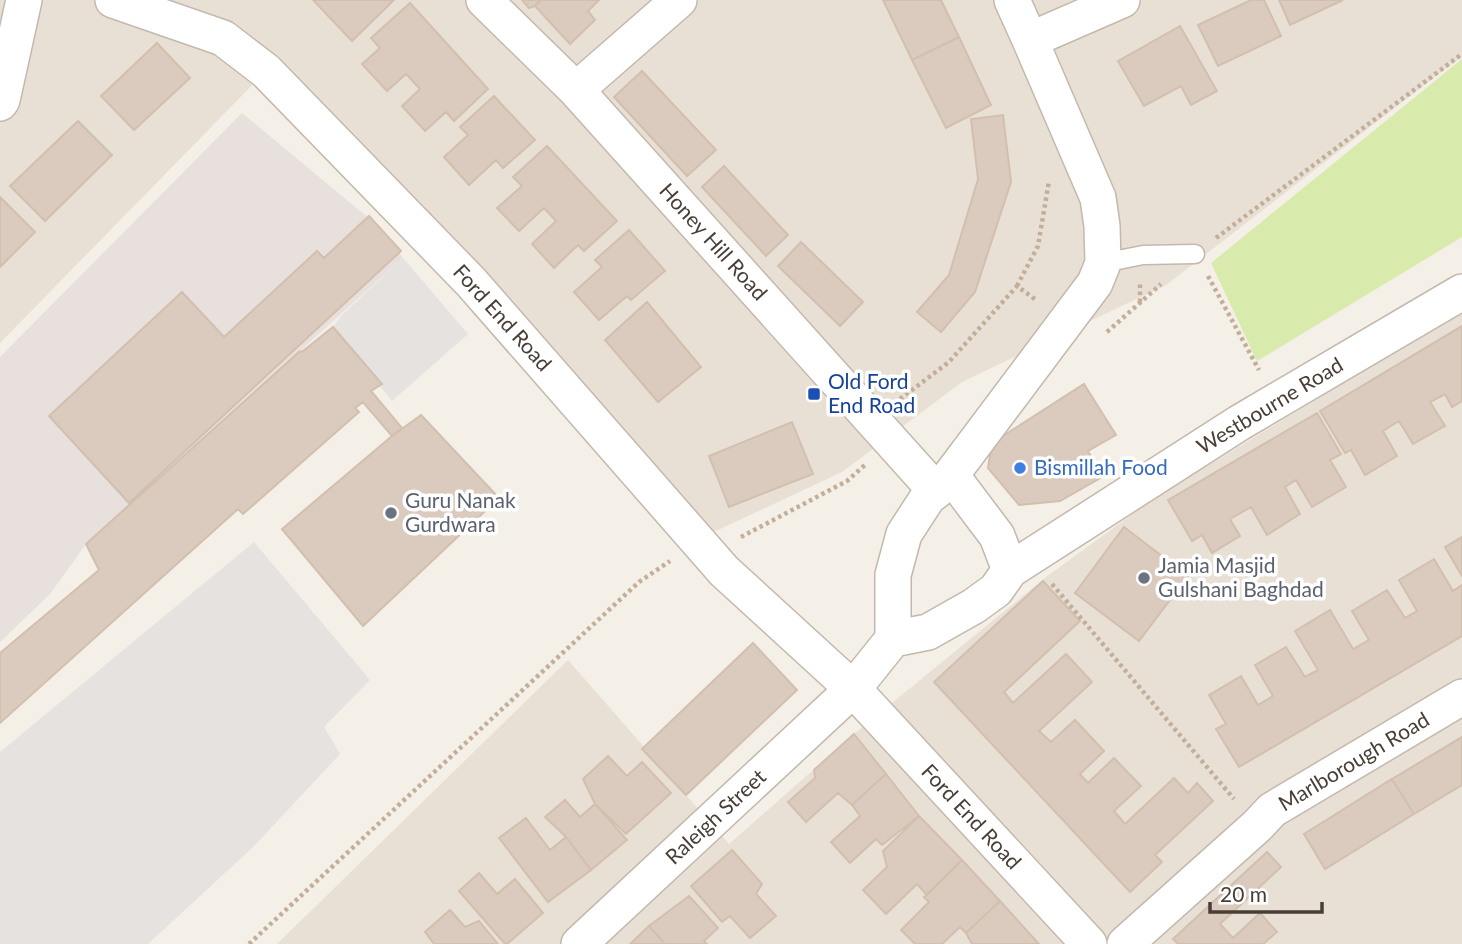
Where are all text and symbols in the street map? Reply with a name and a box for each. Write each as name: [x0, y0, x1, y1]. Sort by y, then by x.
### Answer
street label: Honey Hill Road: [655, 177, 773, 305]
street label: Ford End Road: [449, 259, 557, 375]
street label: Westbourne Road: [1192, 351, 1347, 458]
place label: Old Ford End Road: [828, 368, 915, 417]
marker: Old Ford End Road: [806, 386, 822, 402]
place label: Bismillah Food: [1034, 454, 1168, 479]
marker: Bismillah Food: [1012, 460, 1028, 476]
place label: Guru Nanak Gurdwara: [405, 487, 516, 536]
marker: Guru Nanak Gurdwara: [383, 505, 399, 521]
place label: Jamia Masjid Gulshani Baghdad: [1158, 552, 1324, 601]
marker: Jamia Masjid Gulshani Baghdad: [1136, 570, 1152, 586]
street label: Marlborough Road: [1273, 706, 1433, 816]
street label: Ford End Road: [917, 758, 1027, 874]
street label: Raleigh Street: [660, 763, 771, 869]
scale bar: [1210, 870, 1322, 914]
text: 20 m: [1220, 881, 1267, 906]

